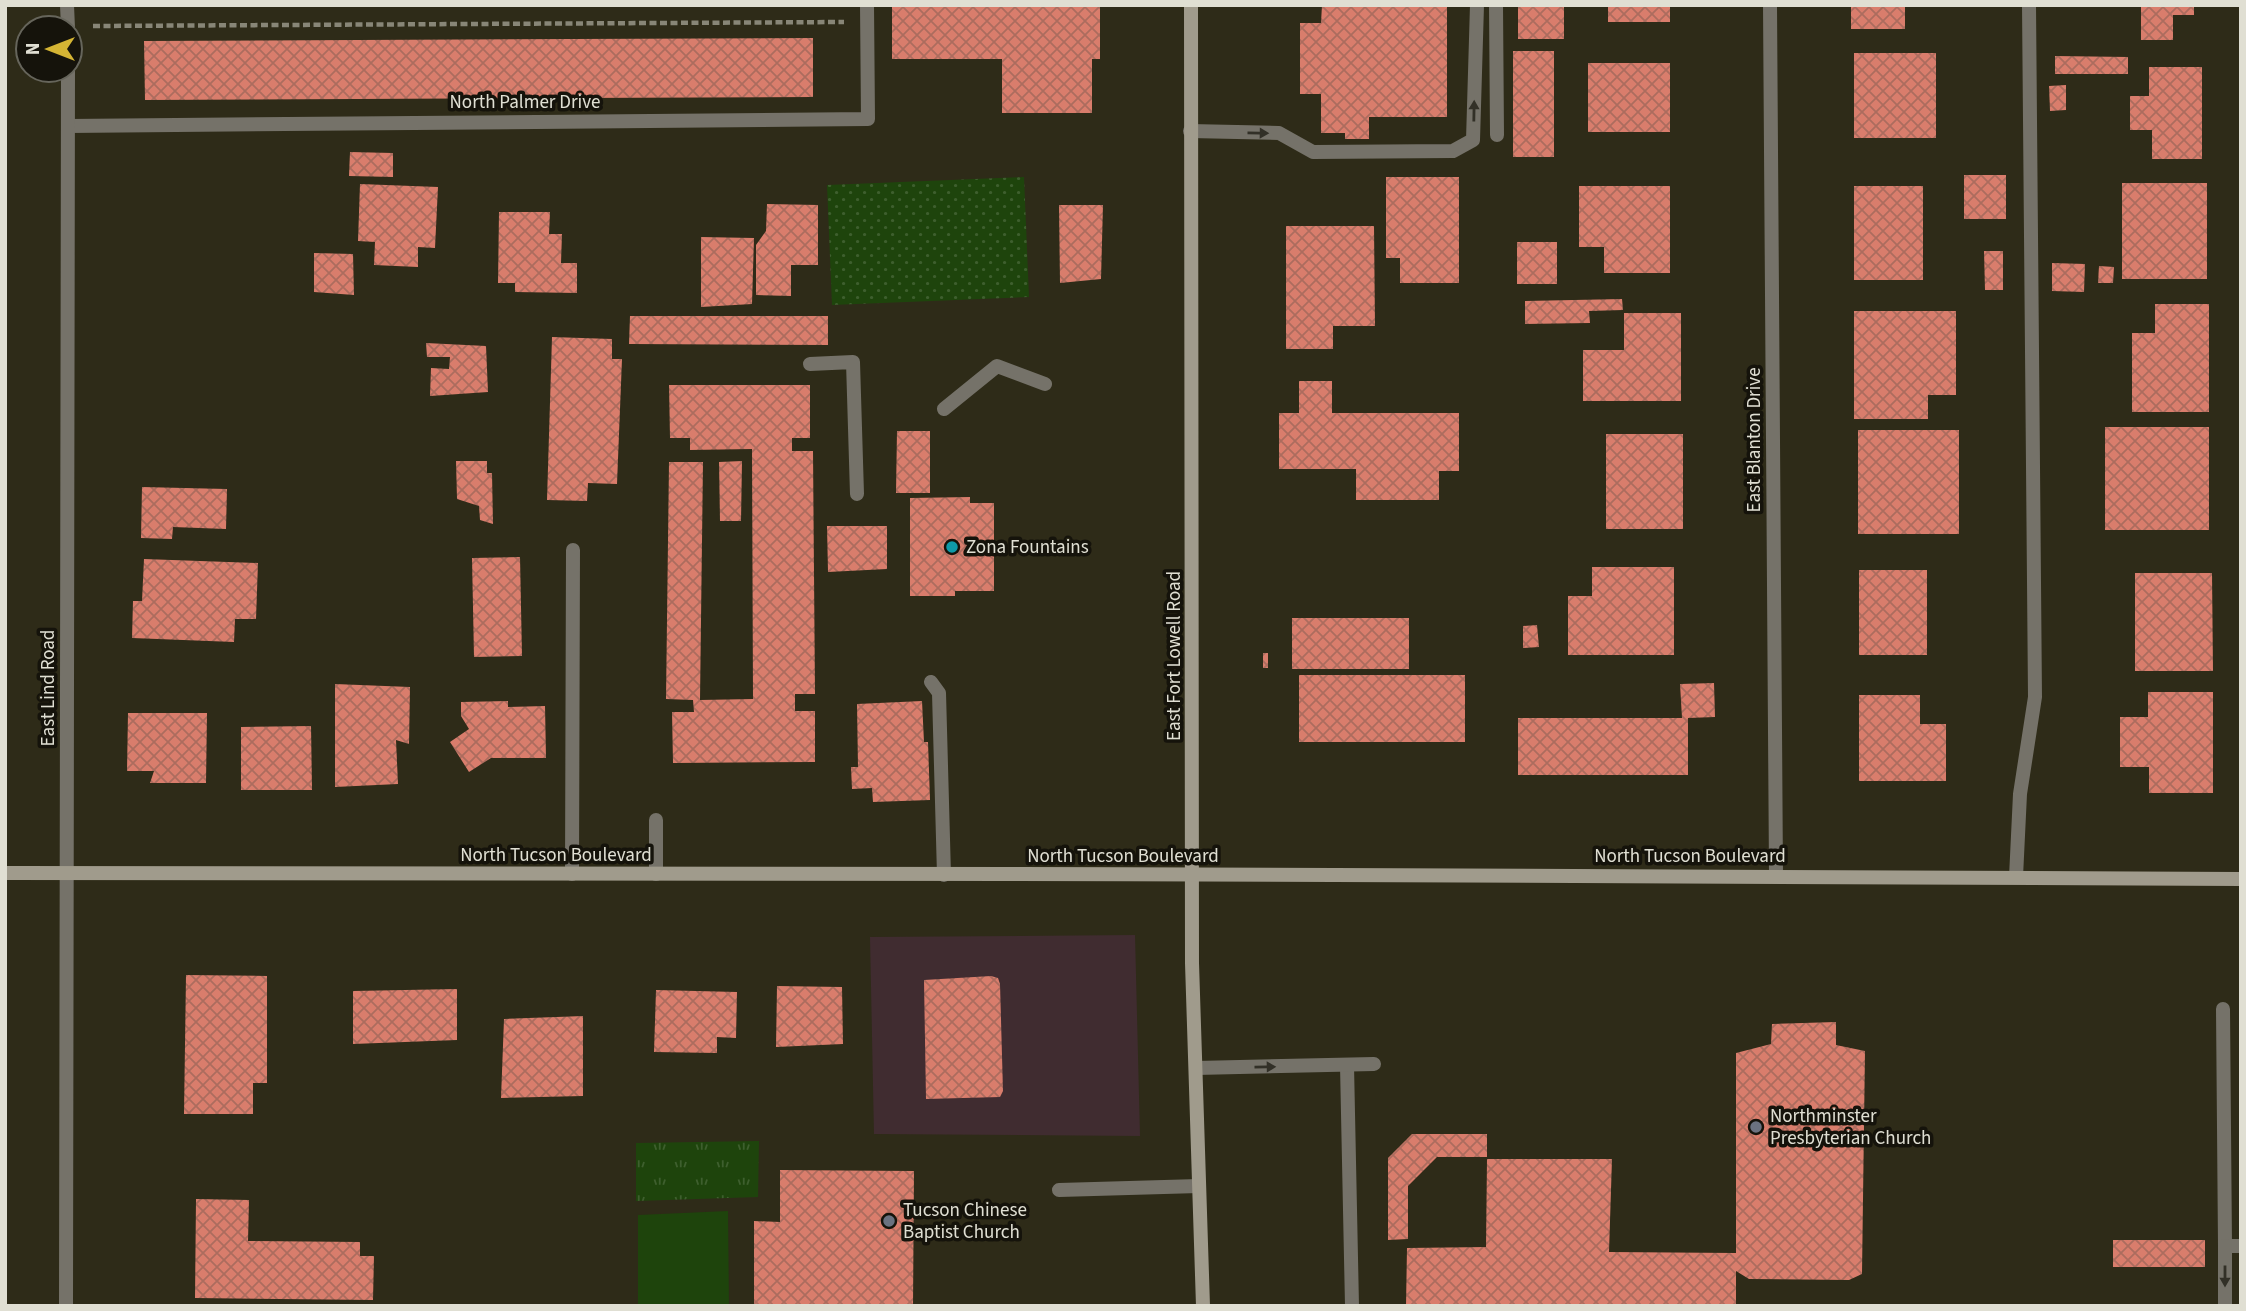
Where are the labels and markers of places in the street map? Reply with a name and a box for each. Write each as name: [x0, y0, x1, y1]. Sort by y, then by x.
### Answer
place label: Zona Fountains: [966, 534, 1089, 561]
marker: Zona Fountains: [944, 539, 960, 555]
place label: Northminster Presbyterian Church: [1770, 1103, 1931, 1152]
marker: Northminster Presbyterian Church: [1748, 1119, 1764, 1135]
place label: Tucson Chinese Baptist Church: [903, 1197, 1027, 1246]
marker: Tucson Chinese Baptist Church: [881, 1213, 897, 1229]

